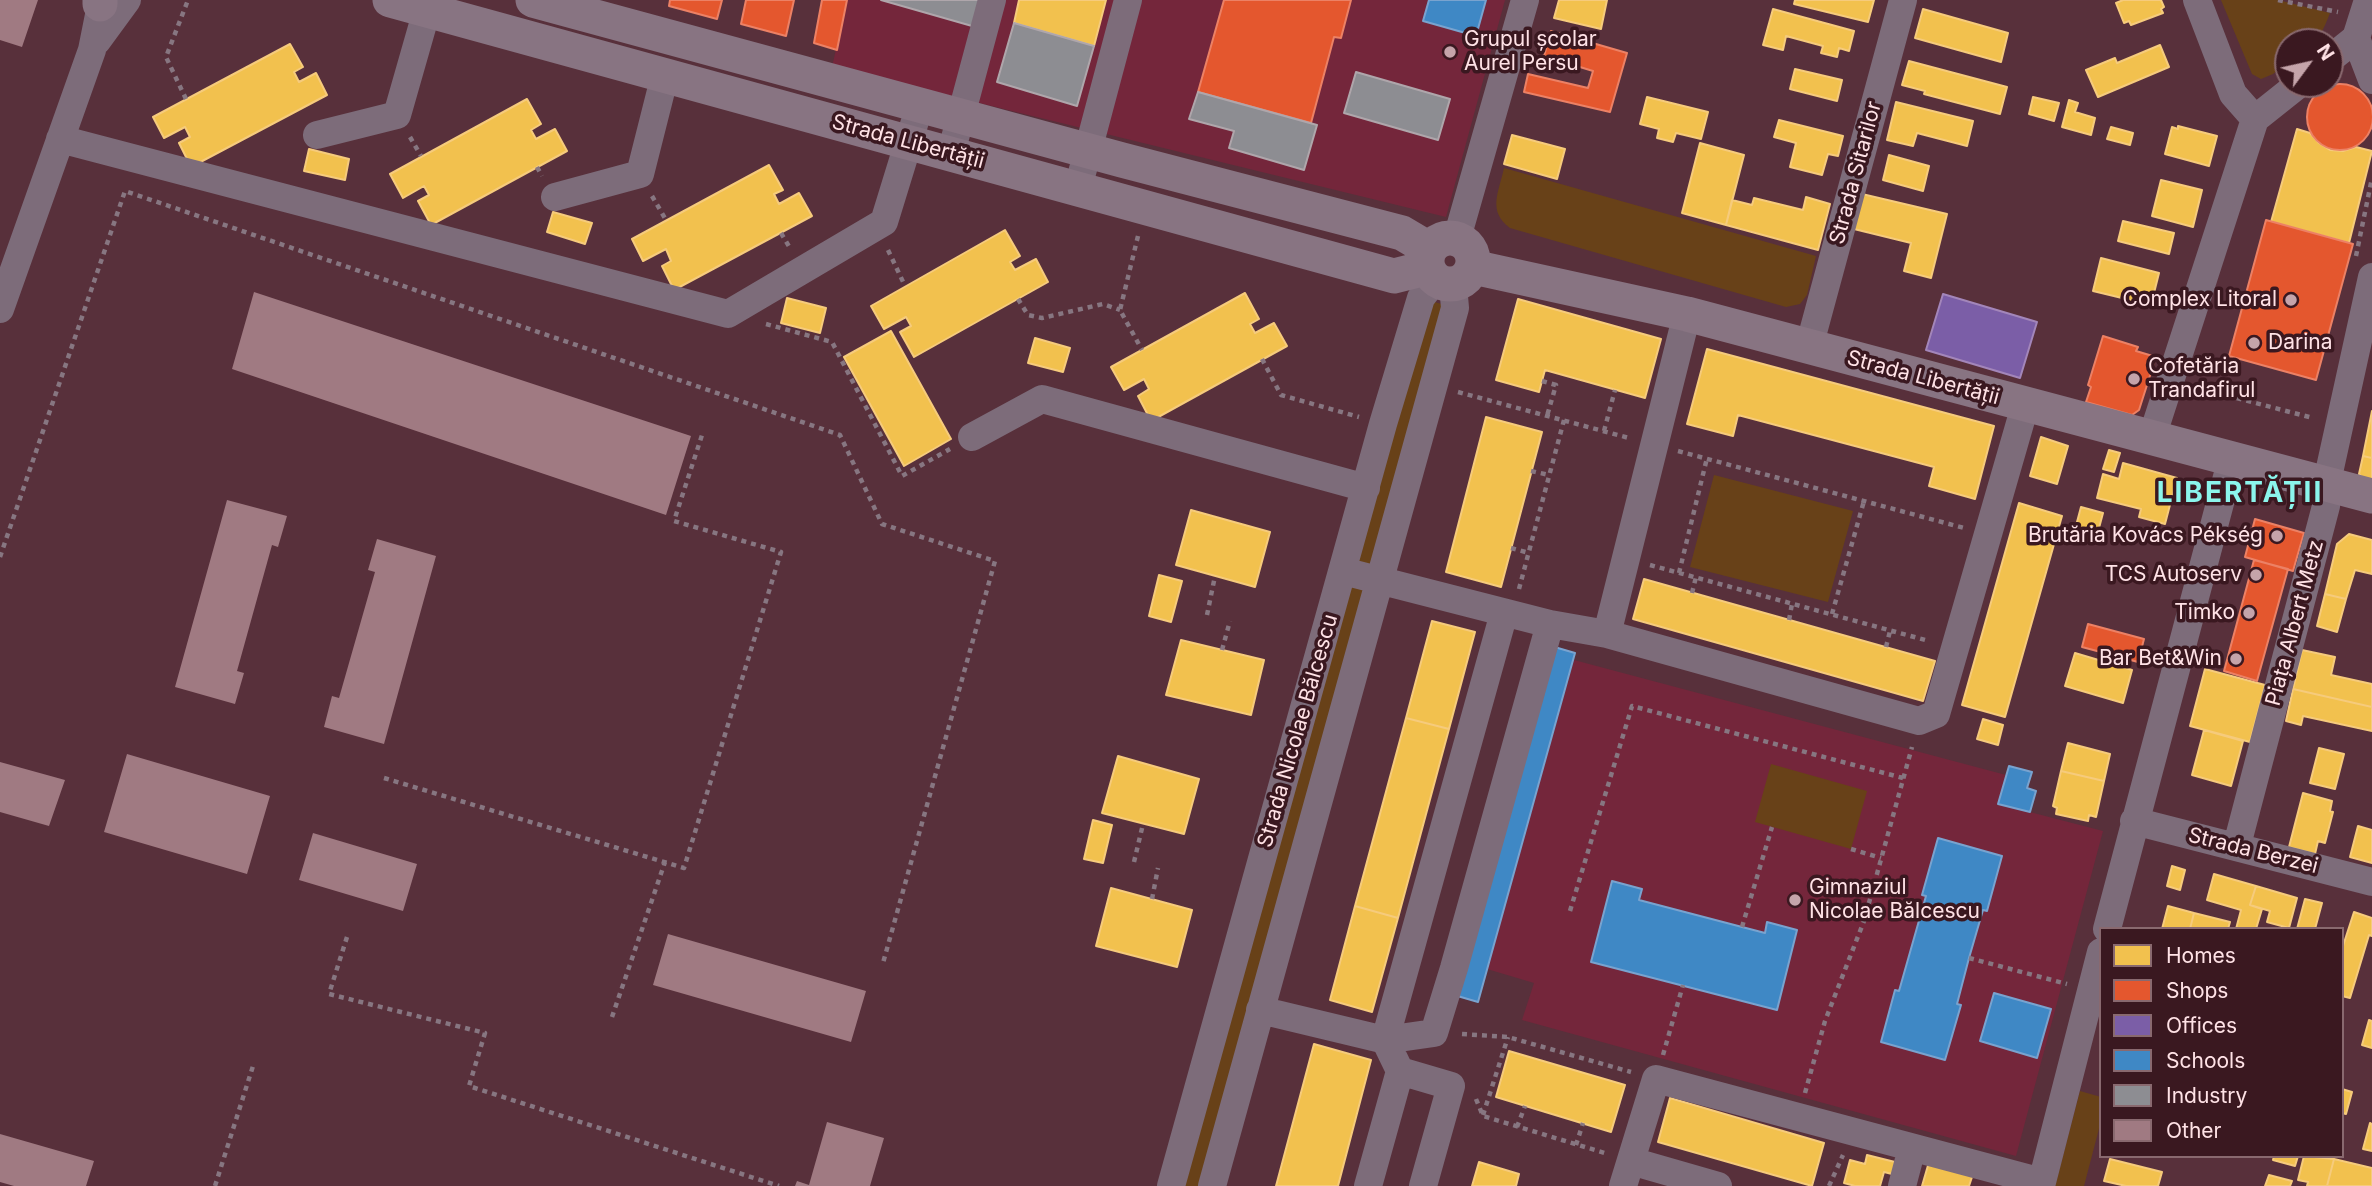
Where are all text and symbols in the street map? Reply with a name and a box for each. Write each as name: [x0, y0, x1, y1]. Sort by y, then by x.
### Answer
place label: Grupul școlar Aurel Persu: [1464, 27, 1597, 77]
north arrow: [2274, 28, 2344, 98]
text: N: [2312, 40, 2339, 65]
marker: Grupul școlar Aurel Persu: [1442, 44, 1458, 60]
street label: Strada Sitarilor: [1825, 99, 1887, 247]
street label: Strada Libertății: [829, 110, 987, 174]
place label: Complex Litoral: [2123, 287, 2277, 313]
marker: Complex Litoral: [2283, 292, 2299, 308]
place label: Darina: [2268, 330, 2332, 356]
marker: Darina: [2246, 335, 2262, 351]
street label: Strada Libertății: [1844, 346, 2002, 410]
place label: Cofetăria Trandafirul: [2148, 354, 2255, 404]
marker: Cofetăria Trandafirul: [2126, 371, 2142, 387]
district label: LIBERTĂȚII: [2158, 477, 2322, 511]
place label: Brutăria Kovács Pékség: [2028, 523, 2263, 549]
marker: Brutăria Kovács Pékség: [2269, 528, 2285, 544]
street label: Piața Albert Metz: [2261, 537, 2329, 709]
place label: TCS Autoserv: [2105, 562, 2242, 588]
marker: TCS Autoserv: [2248, 567, 2264, 583]
place label: Timko: [2174, 600, 2235, 626]
marker: Timko: [2241, 605, 2257, 621]
street label: Strada Nicolae Bălcescu: [1253, 611, 1343, 851]
place label: Bar Bet&Win: [2099, 646, 2222, 672]
marker: Bar Bet&Win: [2228, 651, 2244, 667]
street label: Strada Berzei: [2185, 823, 2321, 879]
place label: Gimnaziul Nicolae Bălcescu: [1809, 875, 1980, 925]
marker: Gimnaziul Nicolae Bălcescu: [1787, 892, 1803, 908]
legend: [2099, 927, 2344, 1158]
text: Homes: [2166, 943, 2236, 968]
text: Shops: [2166, 978, 2228, 1003]
text: Offices: [2166, 1013, 2237, 1038]
text: Schools: [2166, 1048, 2245, 1073]
text: Industry: [2166, 1083, 2247, 1108]
text: Other: [2166, 1118, 2222, 1143]

